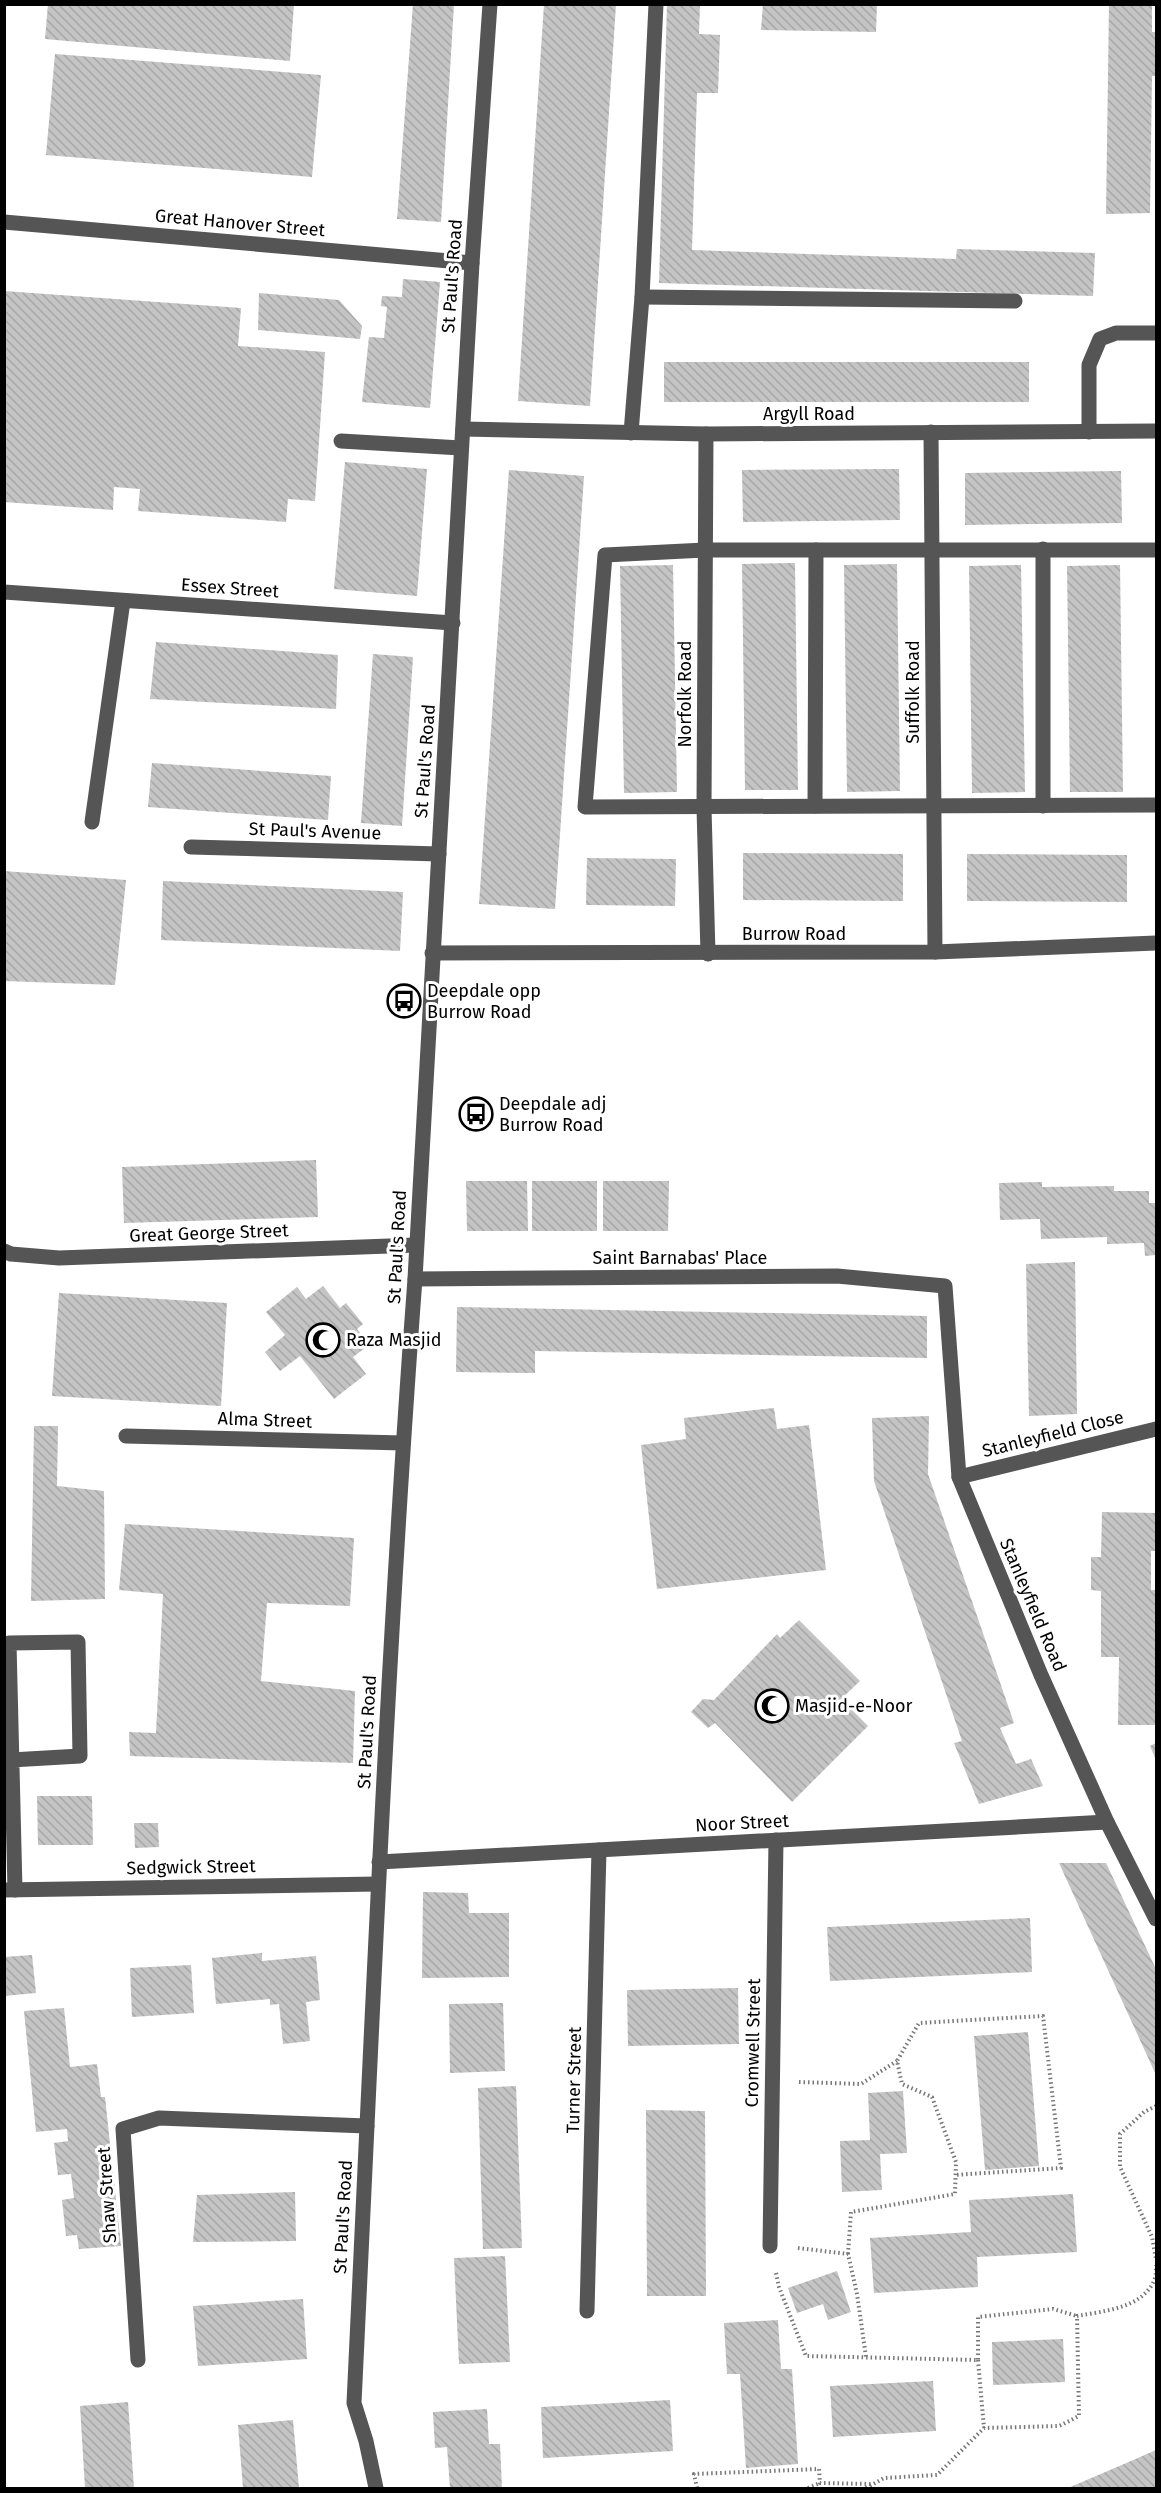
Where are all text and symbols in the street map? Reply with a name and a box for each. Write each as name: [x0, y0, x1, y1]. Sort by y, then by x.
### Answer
street label: Great Hanover Street: [154, 205, 326, 241]
street label: St Paul's Road: [437, 218, 467, 334]
street label: Argyll Road: [763, 403, 855, 425]
street label: Essex Street: [180, 574, 280, 602]
street label: Suffolk Road: [902, 640, 924, 744]
street label: Norfolk Road: [674, 641, 696, 747]
street label: St Paul's Road: [410, 703, 440, 819]
street label: St Paul's Avenue: [248, 818, 382, 844]
street label: Burrow Road: [742, 923, 846, 945]
place label: Deepdale opp Burrow Road: [427, 980, 541, 1023]
bus stop icon: Deepdale opp Burrow Road: [386, 983, 422, 1019]
place label: Deepdale adj Burrow Road: [499, 1093, 607, 1136]
bus stop icon: Deepdale adj Burrow Road: [458, 1096, 494, 1132]
street label: St Paul's Road: [383, 1189, 411, 1305]
street label: Great George Street: [129, 1219, 289, 1247]
street label: Saint Barnabas' Place: [593, 1247, 767, 1269]
mosque icon: Raza Masjid: [305, 1322, 341, 1358]
place label: Raza Masjid: [346, 1329, 442, 1351]
street label: Stanleyfield Close: [980, 1406, 1126, 1462]
street label: Alma Street: [217, 1407, 313, 1433]
street label: Stanleyfield Road: [995, 1535, 1071, 1675]
street label: St Paul's Road: [353, 1674, 381, 1790]
mosque icon: Masjid-e-Noor: [754, 1688, 790, 1724]
place label: Masjid-e-Noor: [795, 1695, 913, 1717]
street label: Noor Street: [695, 1810, 790, 1836]
street label: Sedgwick Street: [126, 1855, 256, 1879]
street label: Cromwell Street: [741, 1978, 765, 2108]
street label: Turner Street: [562, 2026, 586, 2134]
street label: Shaw Street: [93, 2146, 121, 2244]
street label: St Paul's Road: [329, 2159, 357, 2275]

